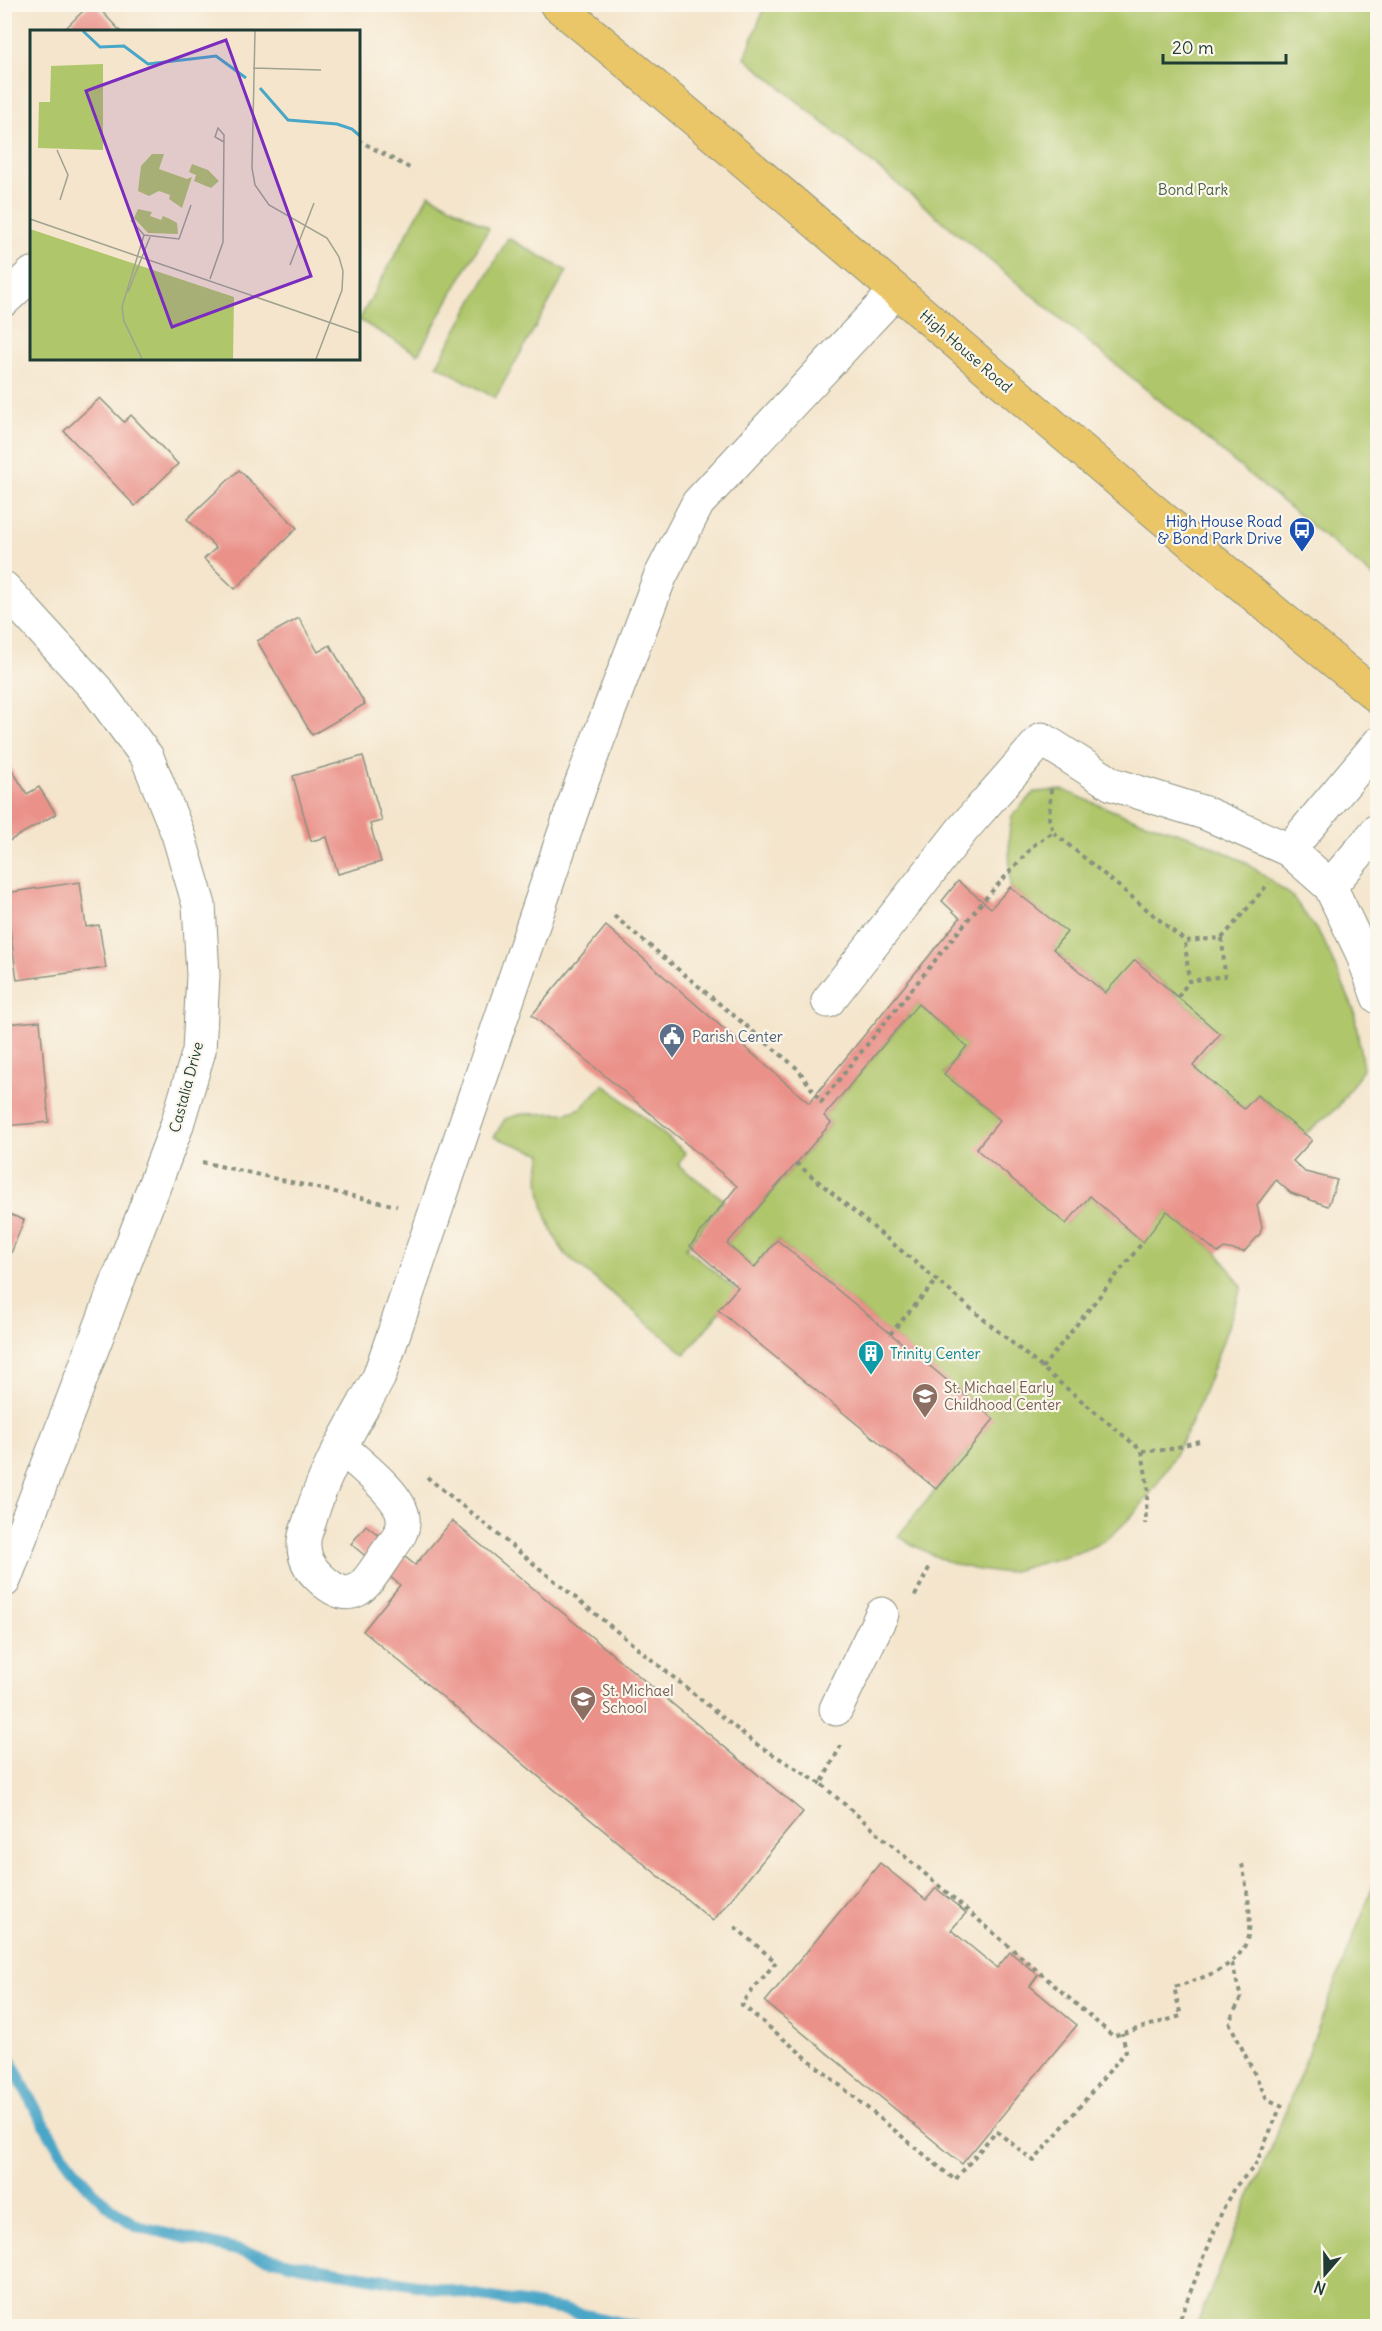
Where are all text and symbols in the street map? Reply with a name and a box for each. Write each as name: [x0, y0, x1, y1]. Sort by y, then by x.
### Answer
scale bar: [1163, 27, 1286, 65]
inset map: [30, 30, 360, 360]
text: 20 m: [1172, 36, 1214, 59]
park label: Bond Park: [1158, 180, 1229, 199]
street label: High House Road: [916, 306, 1016, 396]
place label: High House Road & Bond Park Drive: [1158, 512, 1282, 548]
bus stop icon: High House Road & Bond Park Drive: [1287, 515, 1317, 553]
public building icon: Parish Center: [657, 1021, 687, 1059]
place label: Parish Center: [692, 1027, 783, 1046]
street label: Castalia Drive: [165, 1040, 207, 1134]
building icon: Trinity Center: [856, 1338, 886, 1376]
place label: Trinity Center: [890, 1344, 981, 1363]
place label: St. Michael Early Childhood Center: [944, 1378, 1061, 1414]
school or university icon: St. Michael Early Childhood Center: [910, 1381, 940, 1419]
place label: St. Michael School: [602, 1681, 674, 1717]
school or university icon: St. Michael School: [568, 1684, 598, 1722]
north arrow: [1295, 2244, 1355, 2304]
text: N: [1311, 2277, 1328, 2299]

